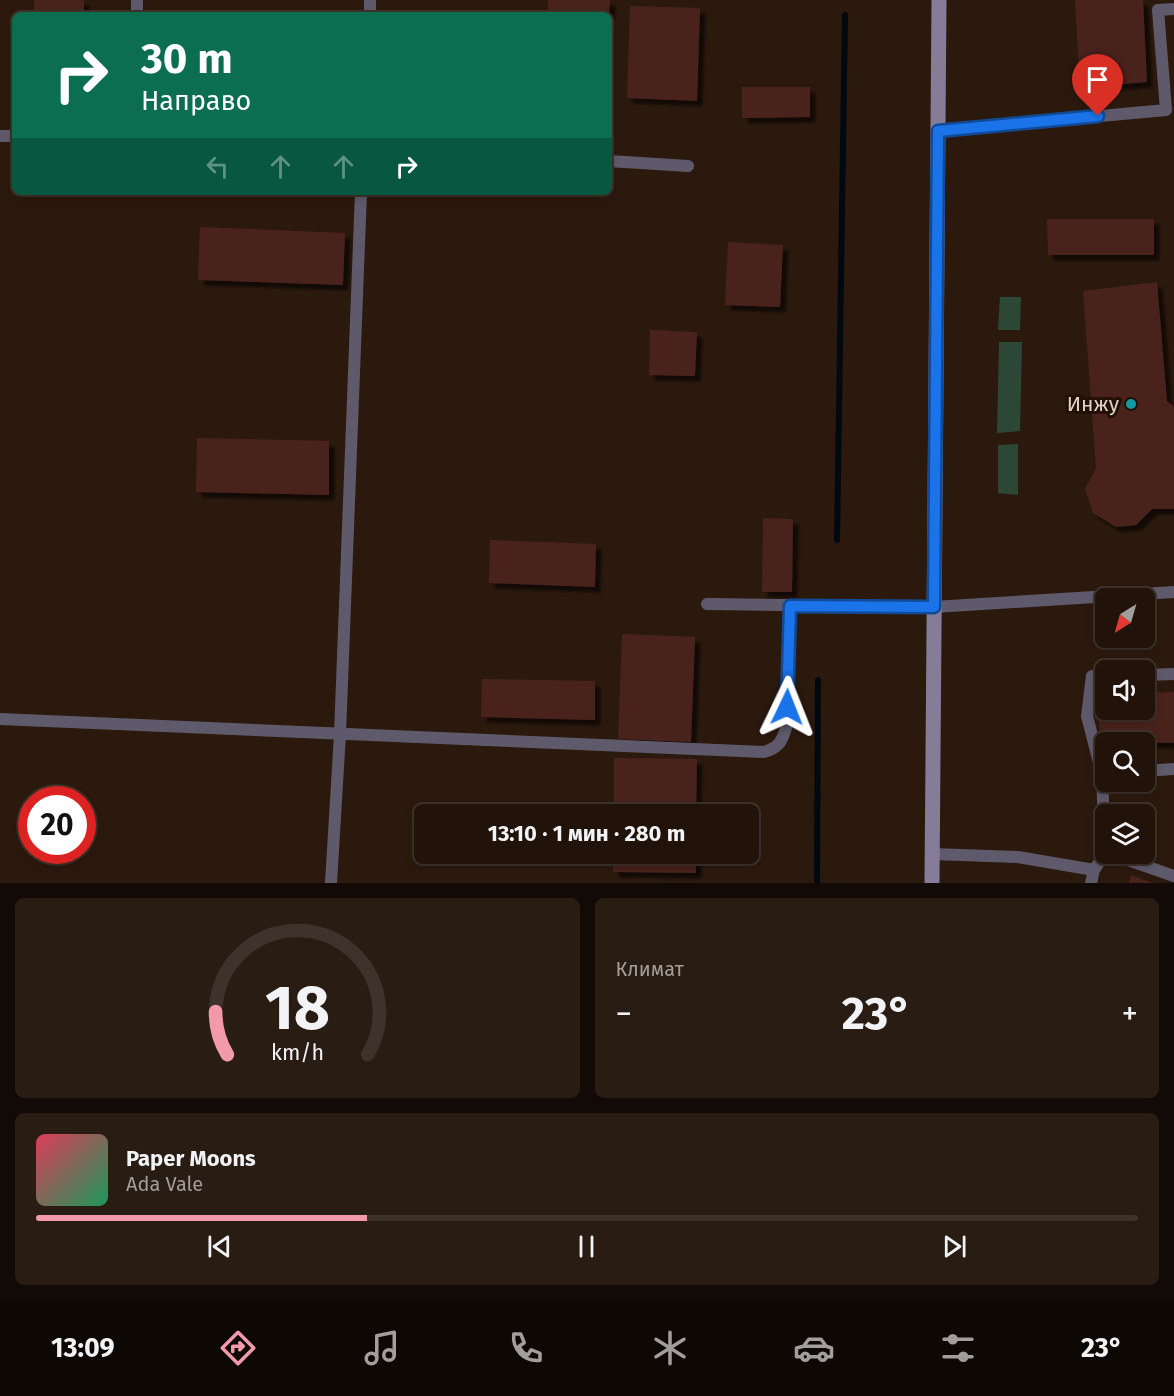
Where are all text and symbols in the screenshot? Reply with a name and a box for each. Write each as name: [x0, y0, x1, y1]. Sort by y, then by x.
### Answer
text: 30 m: [141, 34, 233, 84]
icon: right: [42, 36, 120, 114]
pin: [1072, 54, 1123, 116]
icon: arrive: [1081, 63, 1114, 96]
text: Направо: [141, 85, 251, 117]
icon: left: [201, 150, 234, 183]
icon: ahead: [264, 150, 297, 183]
icon: ahead: [327, 150, 360, 183]
icon: right: [390, 150, 423, 183]
place label: Инжу: [1067, 391, 1120, 417]
marker: Инжу: [1124, 397, 1138, 411]
north arrow: [1095, 588, 1155, 648]
map controls: [1095, 588, 1155, 864]
button: sound: [1095, 660, 1155, 720]
position arrow: [755, 675, 819, 739]
button: search: [1095, 732, 1155, 792]
speed limit sign: 20: [18, 786, 96, 864]
button: layers: [1095, 804, 1155, 864]
text: 13:10 · 1 мин · 280 m: [488, 820, 685, 847]
text: Климат: [616, 957, 684, 981]
text: 18: [265, 971, 330, 1046]
text: 23°: [842, 987, 912, 1041]
text: −: [616, 994, 632, 1034]
text: +: [1122, 994, 1138, 1034]
text: km/h: [271, 1040, 324, 1066]
text: Paper Moons: [126, 1145, 256, 1172]
text: Ada Vale: [126, 1172, 203, 1196]
icon: previous: [203, 1230, 236, 1263]
icon: pause: [570, 1230, 603, 1263]
icon: next: [938, 1230, 971, 1263]
icon: directions: [217, 1327, 259, 1369]
icon: music: [361, 1327, 403, 1369]
icon: phone: [505, 1327, 547, 1369]
icon: climate: [649, 1327, 691, 1369]
icon: car: [793, 1327, 835, 1369]
icon: filters: [937, 1327, 979, 1369]
text: 13:09: [51, 1332, 115, 1364]
text: 23°: [1081, 1332, 1123, 1364]

